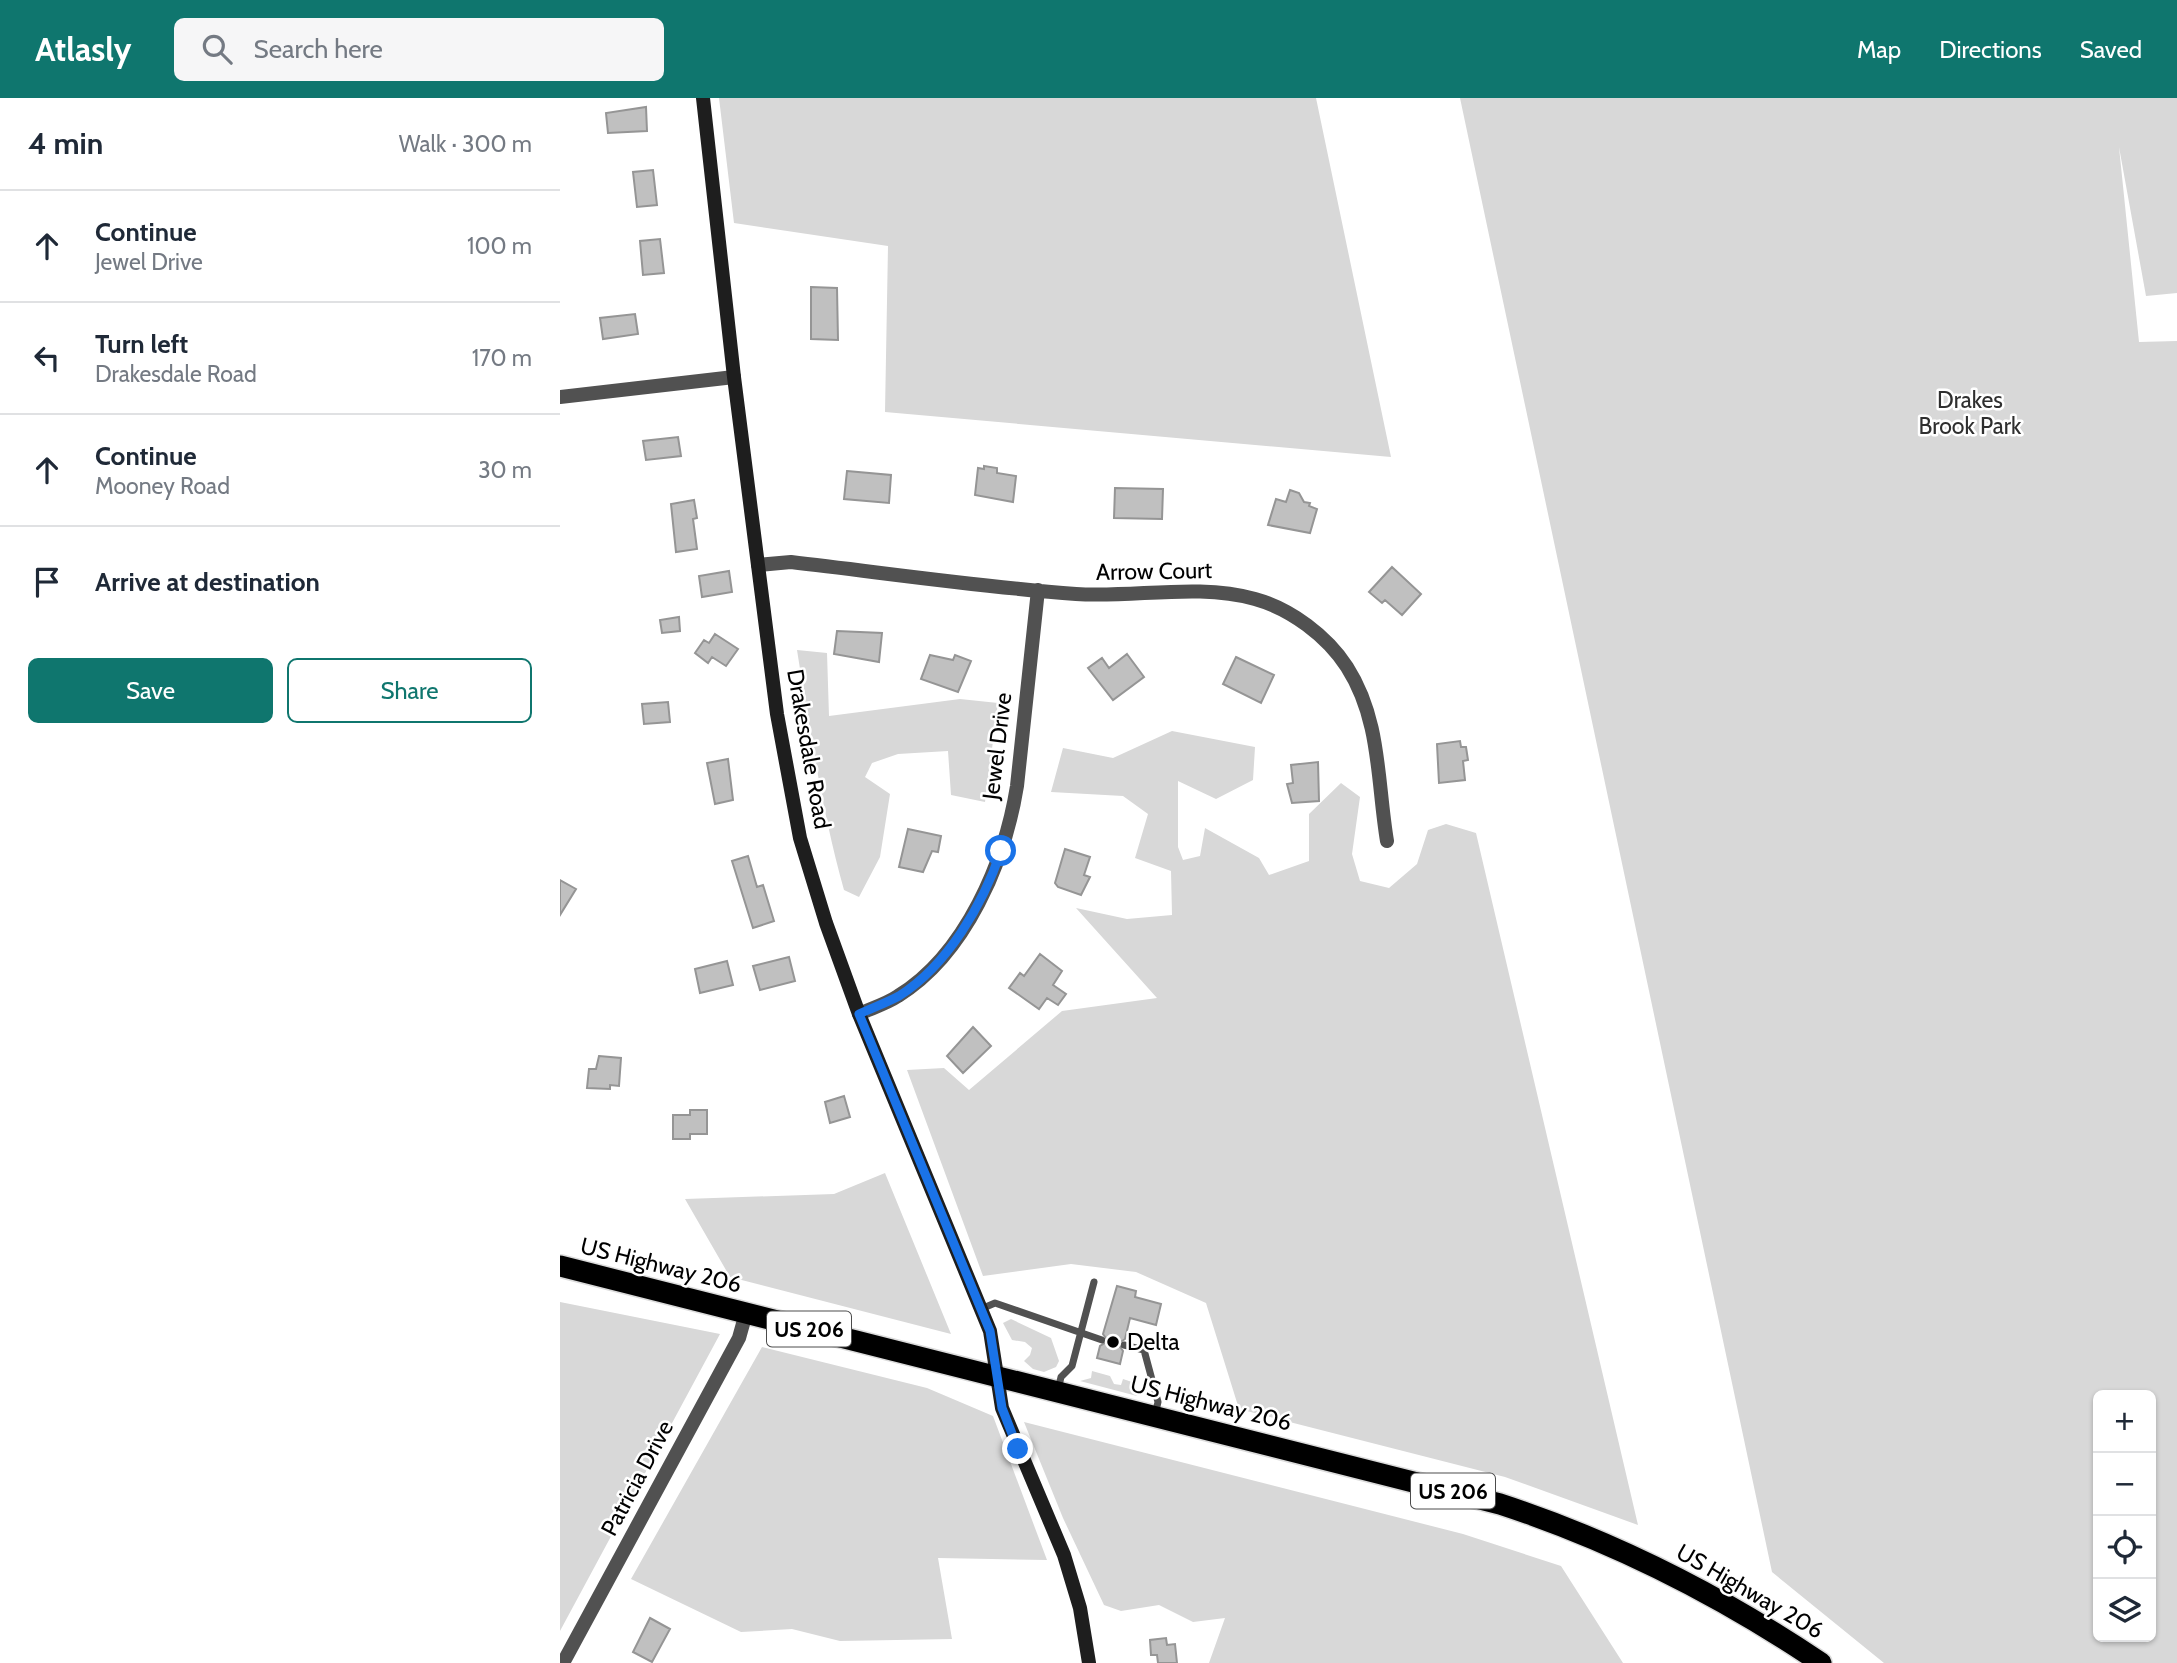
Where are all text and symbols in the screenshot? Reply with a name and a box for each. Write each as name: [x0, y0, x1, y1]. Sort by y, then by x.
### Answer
search box: [174, 18, 664, 81]
text: Atlasly: [35, 29, 132, 69]
icon: search: [198, 30, 236, 68]
text: Search here: [254, 33, 383, 65]
text: Map: [1857, 35, 1901, 64]
text: Directions: [1939, 35, 2042, 64]
text: Saved: [2080, 35, 2142, 64]
text: 4 min: [28, 125, 103, 162]
text: Walk · 300 m: [399, 130, 532, 158]
text: Continue: [95, 216, 197, 248]
icon: ahead: [28, 227, 66, 265]
text: 100 m: [467, 232, 532, 260]
text: Jewel Drive: [95, 248, 203, 276]
text: Turn left: [95, 328, 188, 360]
icon: left: [28, 339, 66, 377]
text: 170 m: [472, 344, 532, 372]
text: Drakesdale Road: [95, 360, 257, 388]
park label: Drakes Brook Park: [1919, 386, 2022, 440]
text: Continue: [95, 440, 197, 472]
icon: ahead: [28, 451, 66, 489]
text: 30 m: [478, 456, 532, 484]
text: Mooney Road: [95, 472, 230, 500]
street label: Arrow Court: [1096, 556, 1213, 586]
icon: arrive: [28, 563, 66, 601]
text: Arrive at destination: [95, 566, 320, 598]
button: Save: [28, 658, 273, 723]
button: Share: [287, 658, 532, 723]
street label: Drakesdale Road: [781, 667, 837, 831]
street label: Jewel Drive: [976, 691, 1017, 802]
route start: [985, 835, 1016, 866]
street label: US Highway 206: [578, 1231, 744, 1299]
road number: US 206: [767, 1312, 851, 1346]
place label: Delta: [1127, 1328, 1179, 1356]
marker: Delta: [1105, 1334, 1121, 1350]
street label: US Highway 206: [1128, 1369, 1294, 1437]
map controls: [2093, 1390, 2156, 1642]
button: +: [2093, 1390, 2156, 1453]
street label: Patricia Drive: [595, 1415, 679, 1540]
route end: [1002, 1433, 1033, 1464]
button: −: [2093, 1453, 2156, 1516]
road number: US 206: [1411, 1474, 1495, 1508]
button: locate: [2093, 1516, 2156, 1579]
street label: US Highway 206: [1672, 1538, 1828, 1644]
button: layers: [2093, 1579, 2156, 1642]

